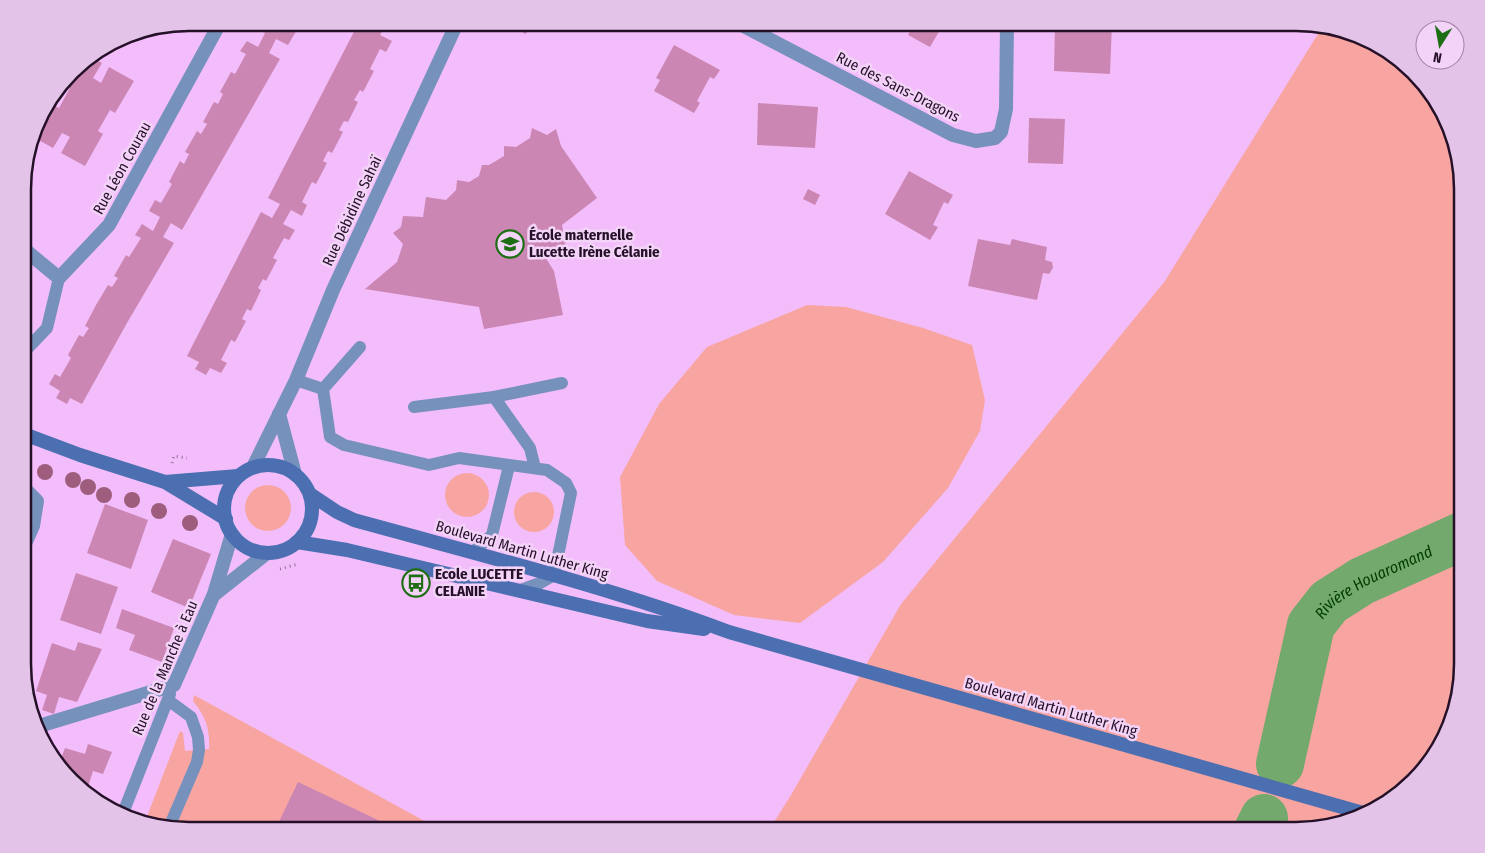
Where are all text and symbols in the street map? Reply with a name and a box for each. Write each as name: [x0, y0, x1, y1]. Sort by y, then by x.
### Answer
north arrow: [1415, 20, 1465, 70]
street label: Rue des Sans-Dragons: [833, 48, 963, 126]
text: N: [1432, 48, 1443, 66]
street label: Rue Léon Courau: [89, 119, 155, 217]
street label: Rue Débidine Sahaï: [319, 152, 386, 269]
place label: École maternelle Lucette Irène Célanie: [529, 226, 660, 261]
school or university icon: École maternelle Lucette Irène Célanie: [495, 229, 525, 259]
street label: Boulevard Martin Luther King: [434, 517, 610, 583]
water label: Rivière Houaromand: [1311, 541, 1436, 623]
place label: Ecole LUCETTE CELANIE: [435, 565, 523, 600]
bus stop icon: Ecole LUCETTE CELANIE: [401, 568, 431, 598]
street label: Rue de la Manche à Eau: [128, 598, 202, 738]
street label: Boulevard Martin Luther King: [963, 674, 1139, 740]

